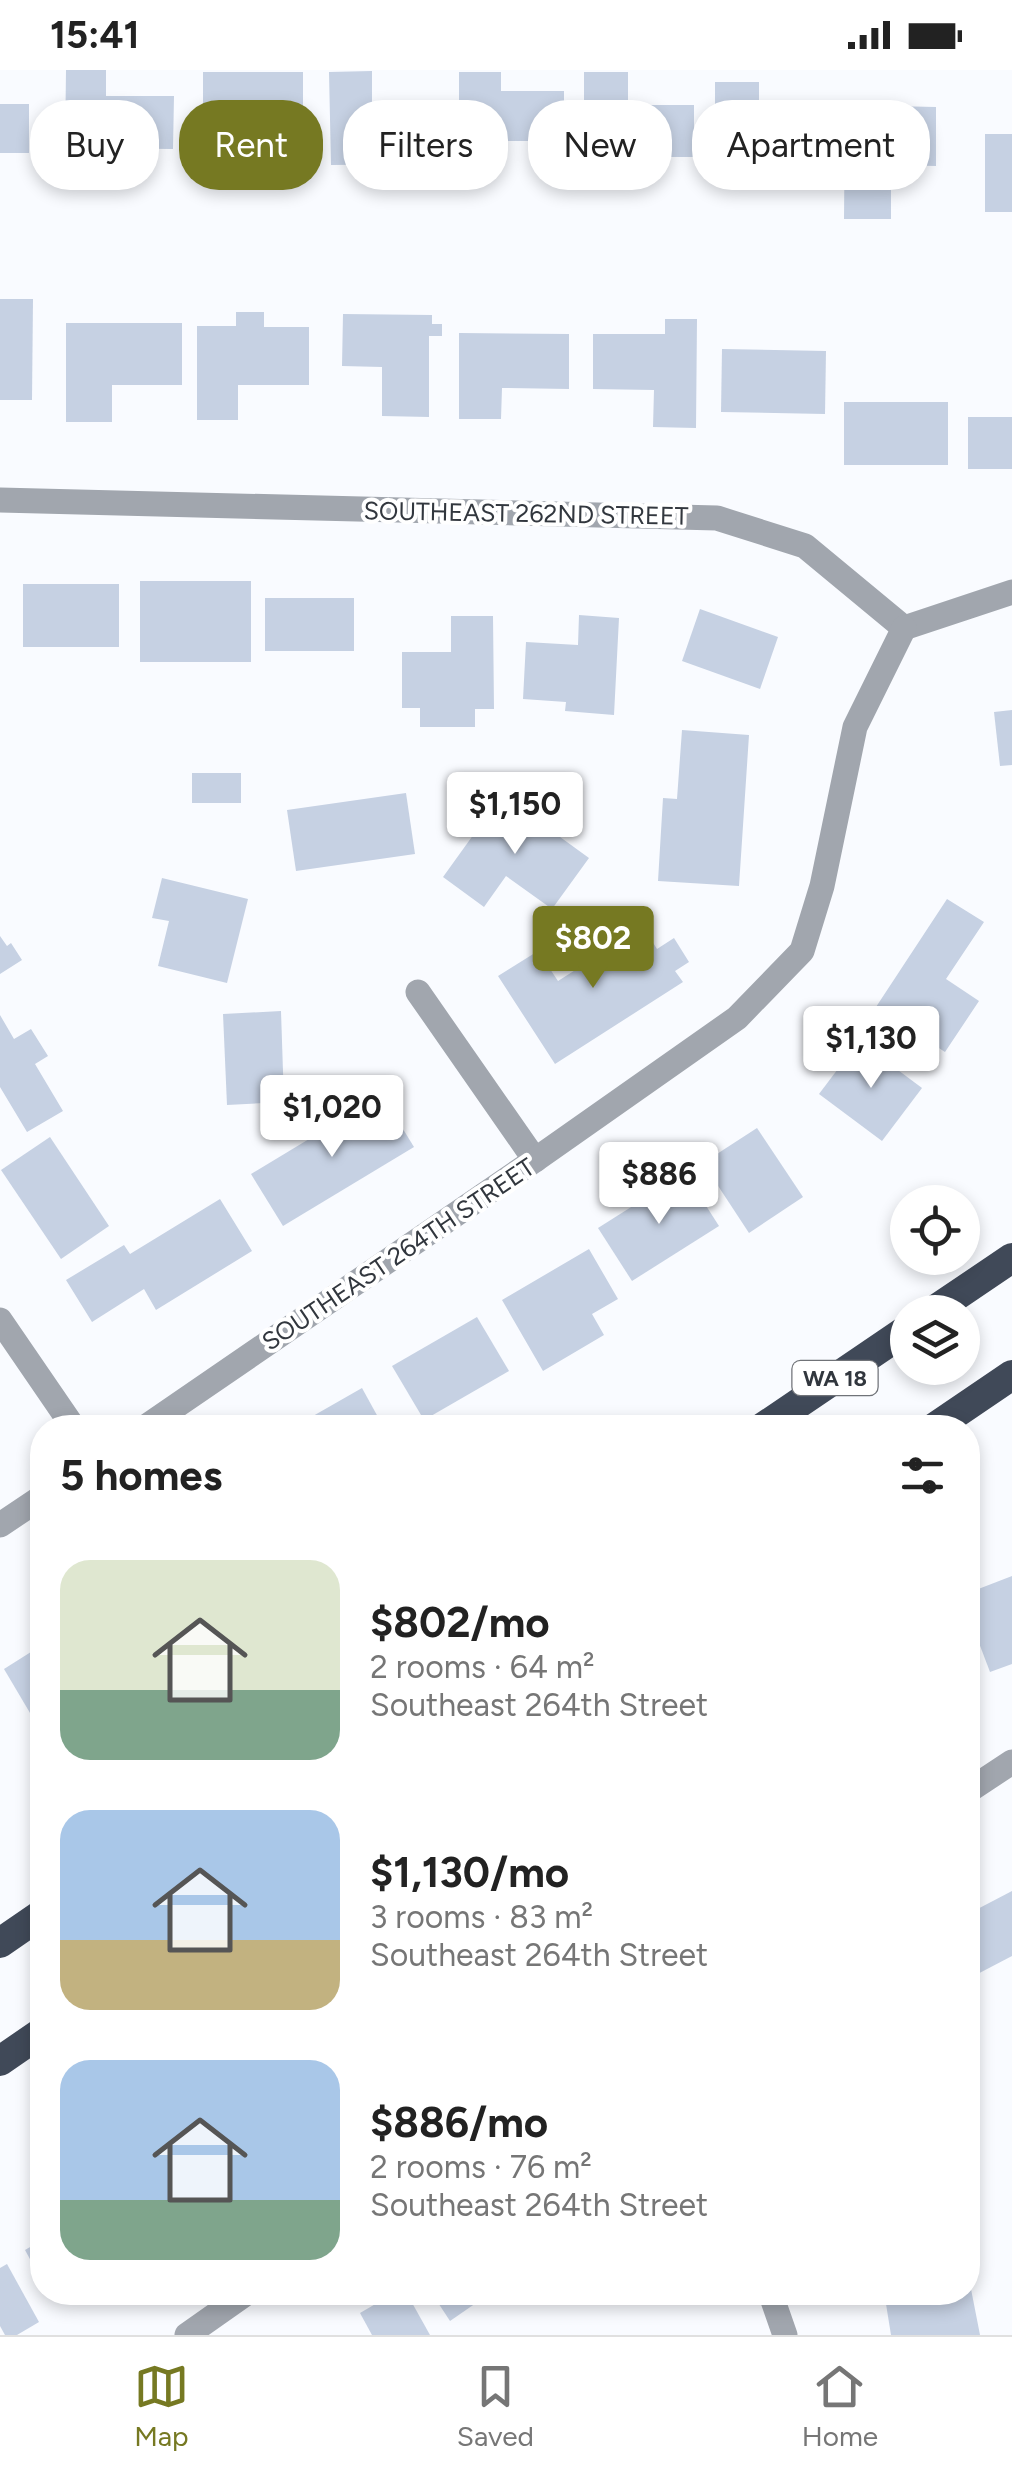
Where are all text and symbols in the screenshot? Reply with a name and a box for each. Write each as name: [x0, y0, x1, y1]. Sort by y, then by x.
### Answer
text: 15:41: [50, 12, 140, 58]
chip: Buy: [30, 100, 159, 190]
chip: Rent: [179, 100, 323, 190]
chip: Filters: [343, 100, 508, 190]
chip: New: [528, 100, 672, 190]
chip: Apartment: [692, 100, 930, 190]
street label: SOUTHEAST 262ND STREET: [363, 495, 689, 531]
pin: $1,150: [434, 772, 596, 857]
text: $1,150: [469, 785, 561, 823]
pin: $802: [534, 906, 652, 991]
text: $802: [555, 919, 631, 957]
pin: $1,130: [790, 1006, 952, 1091]
text: $1,130: [825, 1019, 917, 1057]
pin: $1,020: [251, 1075, 413, 1160]
text: $1,020: [282, 1088, 382, 1126]
pin: $886: [600, 1142, 718, 1227]
street label: SOUTHEAST 264TH STREET: [256, 1151, 540, 1357]
text: $886: [621, 1155, 697, 1193]
map controls: [890, 1185, 980, 1385]
button: locate: [890, 1185, 980, 1275]
button: layers: [890, 1295, 980, 1385]
road number: WA 18: [792, 1361, 878, 1395]
icon: filters: [895, 1448, 950, 1503]
text: 5 homes: [60, 1450, 222, 1501]
text: $802/mo: [370, 1597, 550, 1648]
icon: home: [140, 1600, 260, 1720]
text: 2 rooms · 64 m²: [370, 1648, 594, 1686]
text: Southeast 264th Street: [370, 1686, 708, 1724]
text: $1,130/mo: [370, 1847, 569, 1898]
icon: home: [140, 1850, 260, 1970]
text: 3 rooms · 83 m²: [370, 1898, 593, 1936]
text: Southeast 264th Street: [370, 1936, 708, 1974]
text: $886/mo: [370, 2097, 548, 2148]
icon: home: [140, 2100, 260, 2220]
text: 2 rooms · 76 m²: [370, 2148, 592, 2186]
text: Southeast 264th Street: [370, 2186, 708, 2224]
tab: Map: [134, 2359, 189, 2453]
tab: Saved: [457, 2359, 534, 2453]
tab: Home: [802, 2359, 878, 2453]

